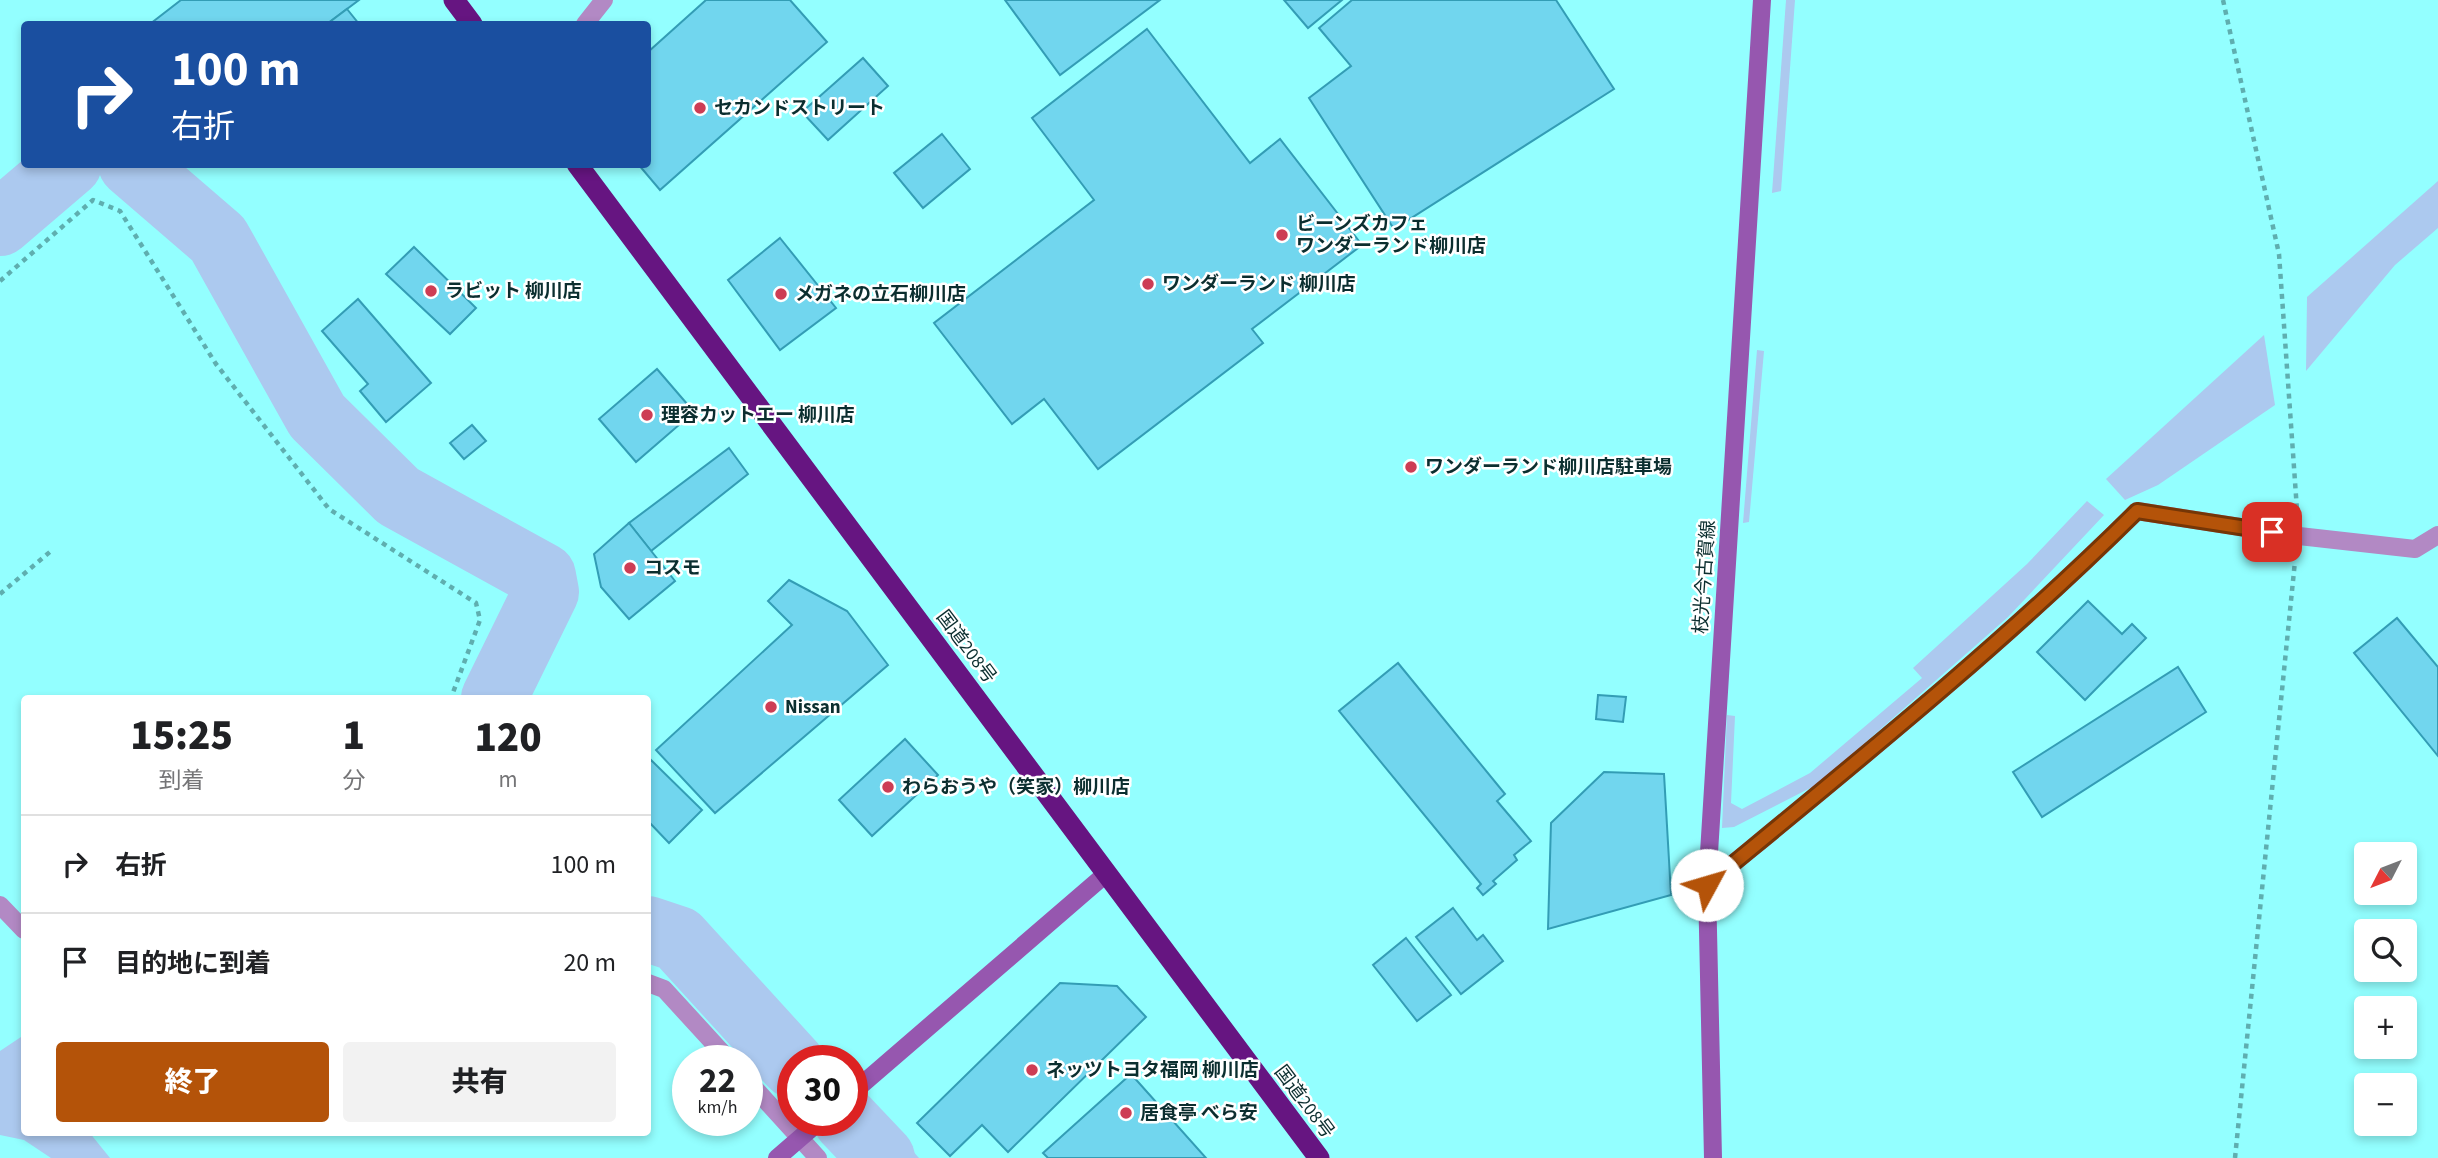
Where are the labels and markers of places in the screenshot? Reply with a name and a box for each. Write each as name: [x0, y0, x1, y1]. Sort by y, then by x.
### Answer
place label: セカンドストリート: [714, 95, 885, 122]
marker: セカンドストリート: [692, 100, 708, 116]
place label: ビーンズカフェ ワンダーランド柳川店: [1296, 211, 1486, 260]
marker: ビーンズカフェ ワンダーランド柳川店: [1274, 227, 1290, 243]
place label: ワンダーランド 柳川店: [1162, 271, 1356, 298]
marker: ワンダーランド 柳川店: [1140, 276, 1156, 292]
place label: ラビット 柳川店: [445, 278, 582, 305]
place label: メガネの立石柳川店: [795, 281, 966, 308]
marker: ラビット 柳川店: [423, 283, 439, 299]
marker: メガネの立石柳川店: [773, 286, 789, 302]
place label: 理容カットエー 柳川店: [661, 402, 855, 429]
marker: 理容カットエー 柳川店: [639, 407, 655, 423]
place label: ワンダーランド柳川店駐車場: [1425, 454, 1672, 481]
marker: ワンダーランド柳川店駐車場: [1403, 459, 1419, 475]
pin: [2242, 502, 2302, 562]
place label: コスモ: [644, 555, 701, 582]
marker: コスモ: [622, 560, 638, 576]
place label: Nissan: [785, 694, 841, 721]
marker: Nissan: [763, 699, 779, 715]
place label: わらおうや（笑家）柳川店: [902, 774, 1130, 801]
marker: わらおうや（笑家）柳川店: [880, 779, 896, 795]
place label: ネッツトヨタ福岡 柳川店: [1046, 1057, 1259, 1084]
marker: ネッツトヨタ福岡 柳川店: [1024, 1062, 1040, 1078]
place label: 居食亭 べら安: [1140, 1100, 1258, 1127]
marker: 居食亭 べら安: [1118, 1105, 1134, 1121]

